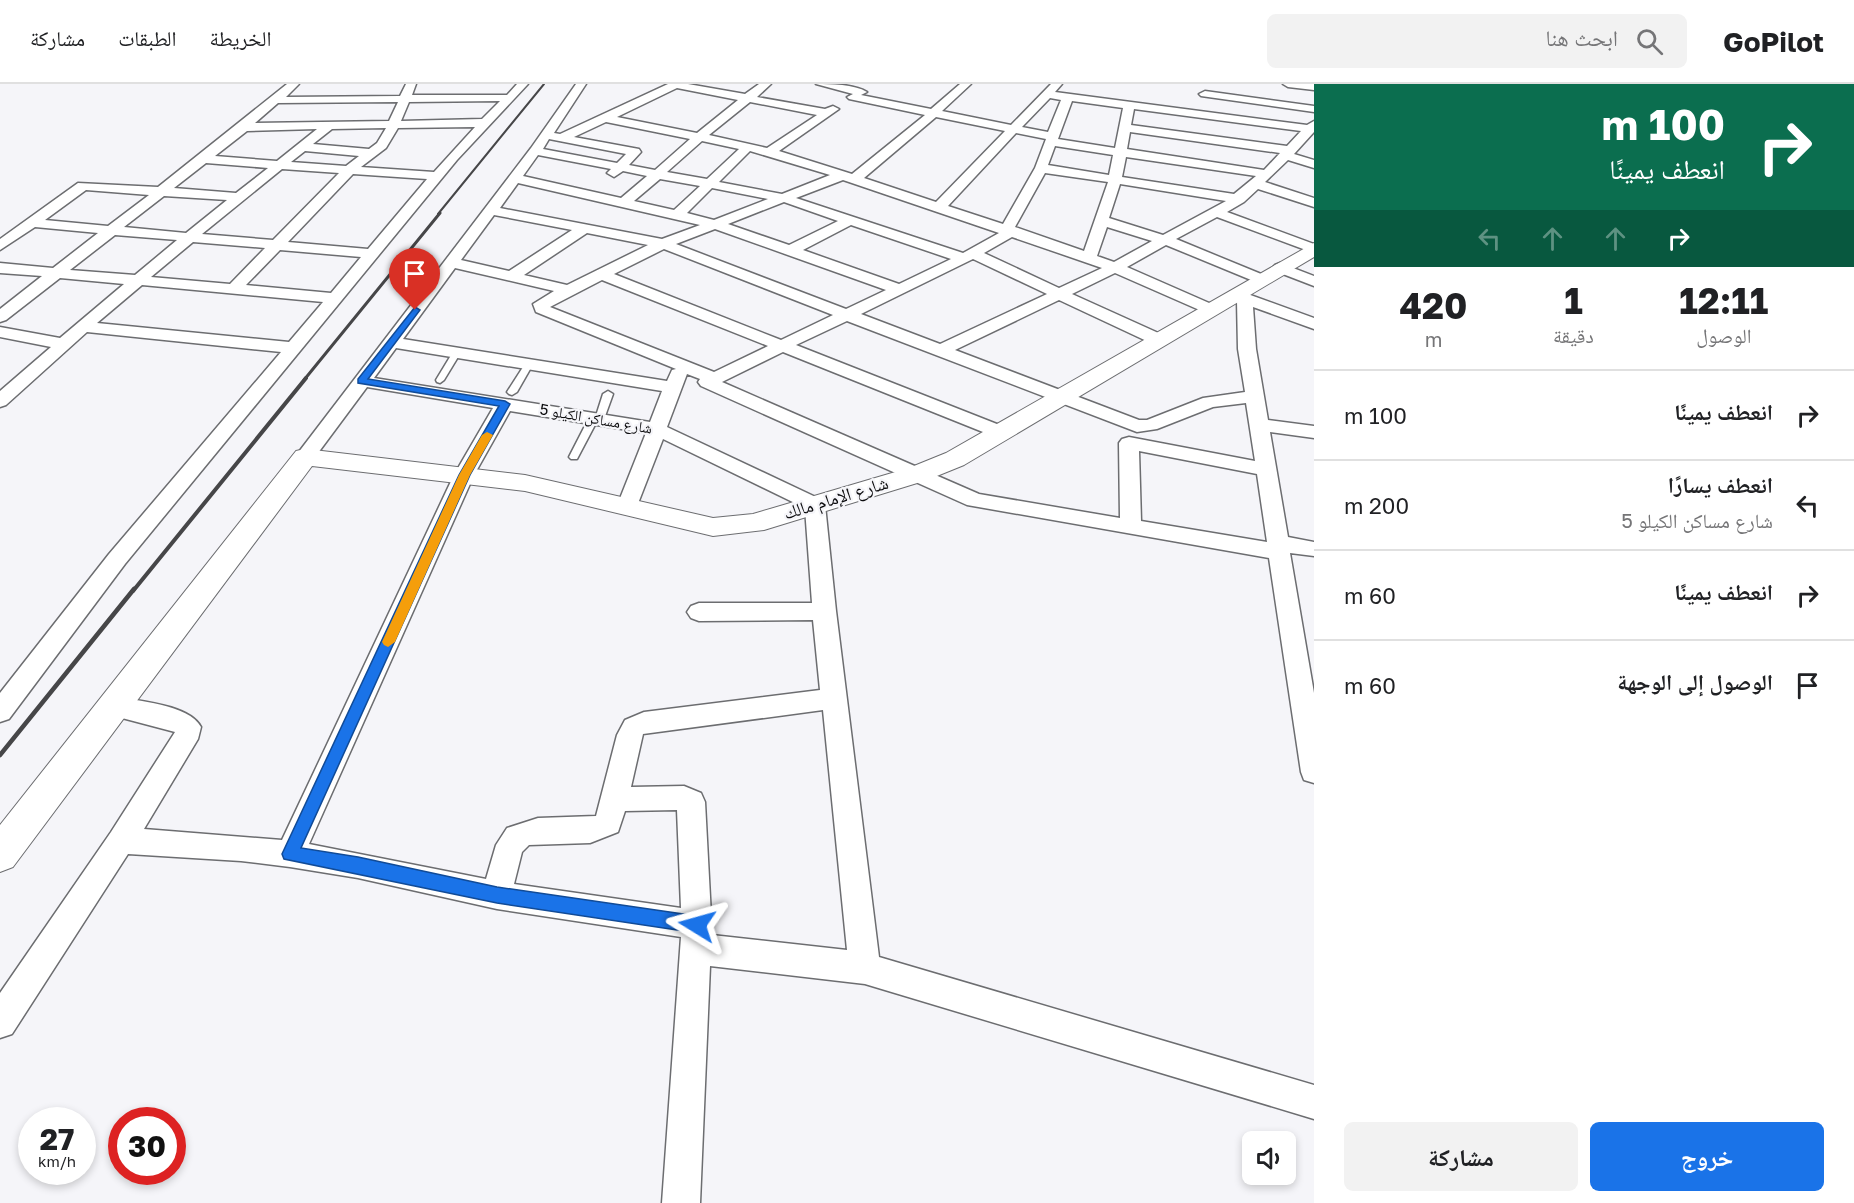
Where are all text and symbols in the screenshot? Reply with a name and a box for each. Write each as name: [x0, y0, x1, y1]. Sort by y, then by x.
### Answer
search box: [1267, 14, 1687, 68]
text: ابحث هنا: [1545, 24, 1618, 51]
text: مشاركة: [30, 25, 85, 51]
text: الطبقات: [118, 25, 177, 51]
text: الخريطة: [210, 25, 271, 51]
icon: search: [1633, 25, 1666, 58]
text: GoPilot: [1723, 25, 1824, 58]
text: 100 m: [1601, 99, 1725, 149]
icon: right: [1746, 108, 1824, 186]
text: انعطف يمينًا: [1609, 153, 1725, 185]
icon: left: [1473, 222, 1506, 255]
icon: ahead: [1536, 222, 1569, 255]
icon: ahead: [1599, 222, 1632, 255]
icon: right: [1662, 222, 1695, 255]
pin: [389, 248, 440, 310]
icon: arrive: [398, 257, 431, 290]
text: 1: [1564, 279, 1583, 322]
text: 12:11: [1679, 279, 1768, 322]
text: 420: [1400, 284, 1467, 327]
text: دقيقة: [1553, 323, 1594, 347]
text: الوصول: [1696, 323, 1752, 347]
text: m: [1425, 327, 1442, 351]
text: انعطف يمينًا: [1674, 398, 1773, 425]
street label: شارع مساكن الكيلو 5: [538, 399, 654, 439]
icon: right: [1791, 399, 1824, 432]
text: 100 m: [1344, 402, 1407, 429]
street label: شارع الإمام مالك: [781, 471, 891, 525]
text: انعطف يسارًا: [1668, 471, 1773, 498]
icon: left: [1791, 489, 1824, 522]
text: 200 m: [1344, 492, 1409, 519]
text: شارع مساكن الكيلو 5: [1621, 508, 1773, 532]
text: انعطف يمينًا: [1674, 578, 1773, 605]
icon: right: [1791, 579, 1824, 612]
text: 60 m: [1344, 582, 1396, 609]
text: الوصول إلى الوجهة: [1617, 668, 1773, 695]
icon: arrive: [1791, 669, 1824, 702]
text: 60 m: [1344, 672, 1396, 699]
position arrow: [665, 893, 729, 957]
speed limit sign: 30: [108, 1107, 186, 1185]
text: 27: [40, 1121, 74, 1157]
button: مشاركة: [1344, 1122, 1578, 1191]
button: خروج: [1590, 1122, 1824, 1191]
map controls: [1242, 1131, 1296, 1185]
button: sound: [1242, 1131, 1296, 1185]
text: km/h: [38, 1152, 76, 1170]

